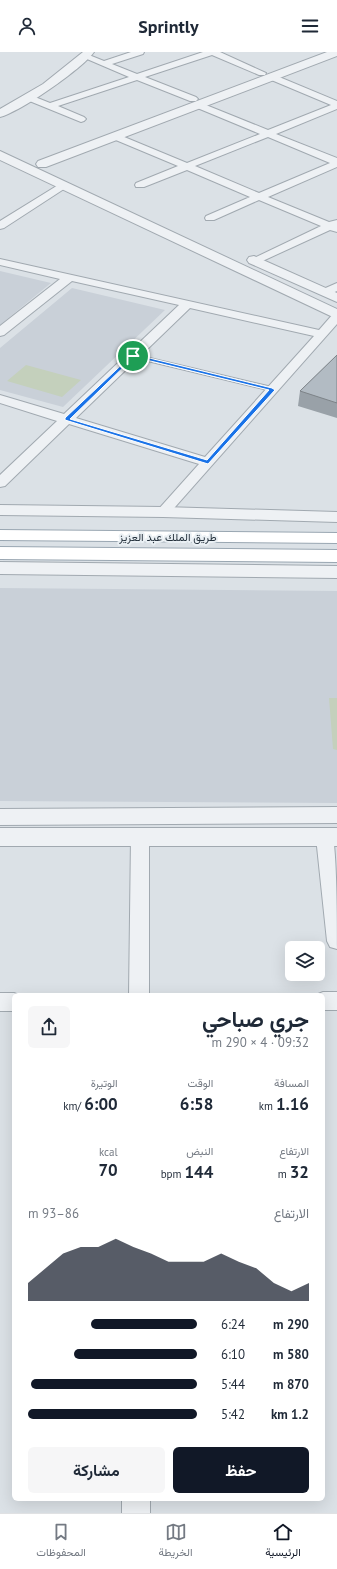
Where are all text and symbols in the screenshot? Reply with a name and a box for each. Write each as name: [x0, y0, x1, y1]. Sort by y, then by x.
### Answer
icon: person: [16, 15, 38, 37]
text: Sprintly: [138, 15, 199, 38]
icon: menu: [299, 15, 321, 37]
pin: [116, 339, 150, 373]
icon: arrive: [122, 345, 144, 367]
street label: طريق الملك عبد العزيز: [118, 530, 217, 544]
map controls: [285, 941, 325, 981]
button: layers: [285, 941, 325, 981]
text: جري صباحي: [202, 1005, 309, 1033]
button: share: [28, 1006, 70, 1048]
text: 09:32 · 4 × 290 m: [211, 1034, 309, 1051]
text: الوتيرة: [91, 1076, 118, 1090]
text: الوقت: [187, 1076, 213, 1090]
text: المسافة: [274, 1076, 309, 1090]
text: 6:00: [84, 1093, 118, 1115]
text: 6:58: [180, 1093, 213, 1115]
text: 1.16: [276, 1093, 309, 1115]
text: /km: [63, 1099, 84, 1113]
text: km: [259, 1099, 276, 1113]
text: النبض: [186, 1144, 213, 1158]
text: الارتفاع: [279, 1144, 309, 1158]
text: kcal: [99, 1145, 118, 1159]
text: 70: [98, 1159, 118, 1181]
text: 144: [184, 1161, 213, 1183]
text: 32: [290, 1161, 309, 1183]
text: bpm: [161, 1167, 184, 1181]
text: m: [278, 1167, 290, 1181]
text: 86–93 m: [28, 1205, 79, 1222]
text: الارتفاع: [274, 1205, 309, 1222]
text: 6:24: [221, 1316, 245, 1333]
text: 290 m: [273, 1316, 309, 1333]
text: 6:10: [221, 1346, 245, 1363]
text: 580 m: [273, 1346, 309, 1363]
text: 5:44: [221, 1376, 245, 1393]
text: 870 m: [273, 1376, 309, 1393]
text: 5:42: [221, 1406, 245, 1423]
text: 1.2 km: [271, 1406, 309, 1423]
button: مشاركة: [28, 1447, 165, 1493]
button: حفظ: [173, 1447, 309, 1493]
tab: المحفوظات: [36, 1521, 86, 1562]
tab: الخريطة: [159, 1521, 193, 1562]
tab: الرئيسية: [265, 1521, 301, 1562]

